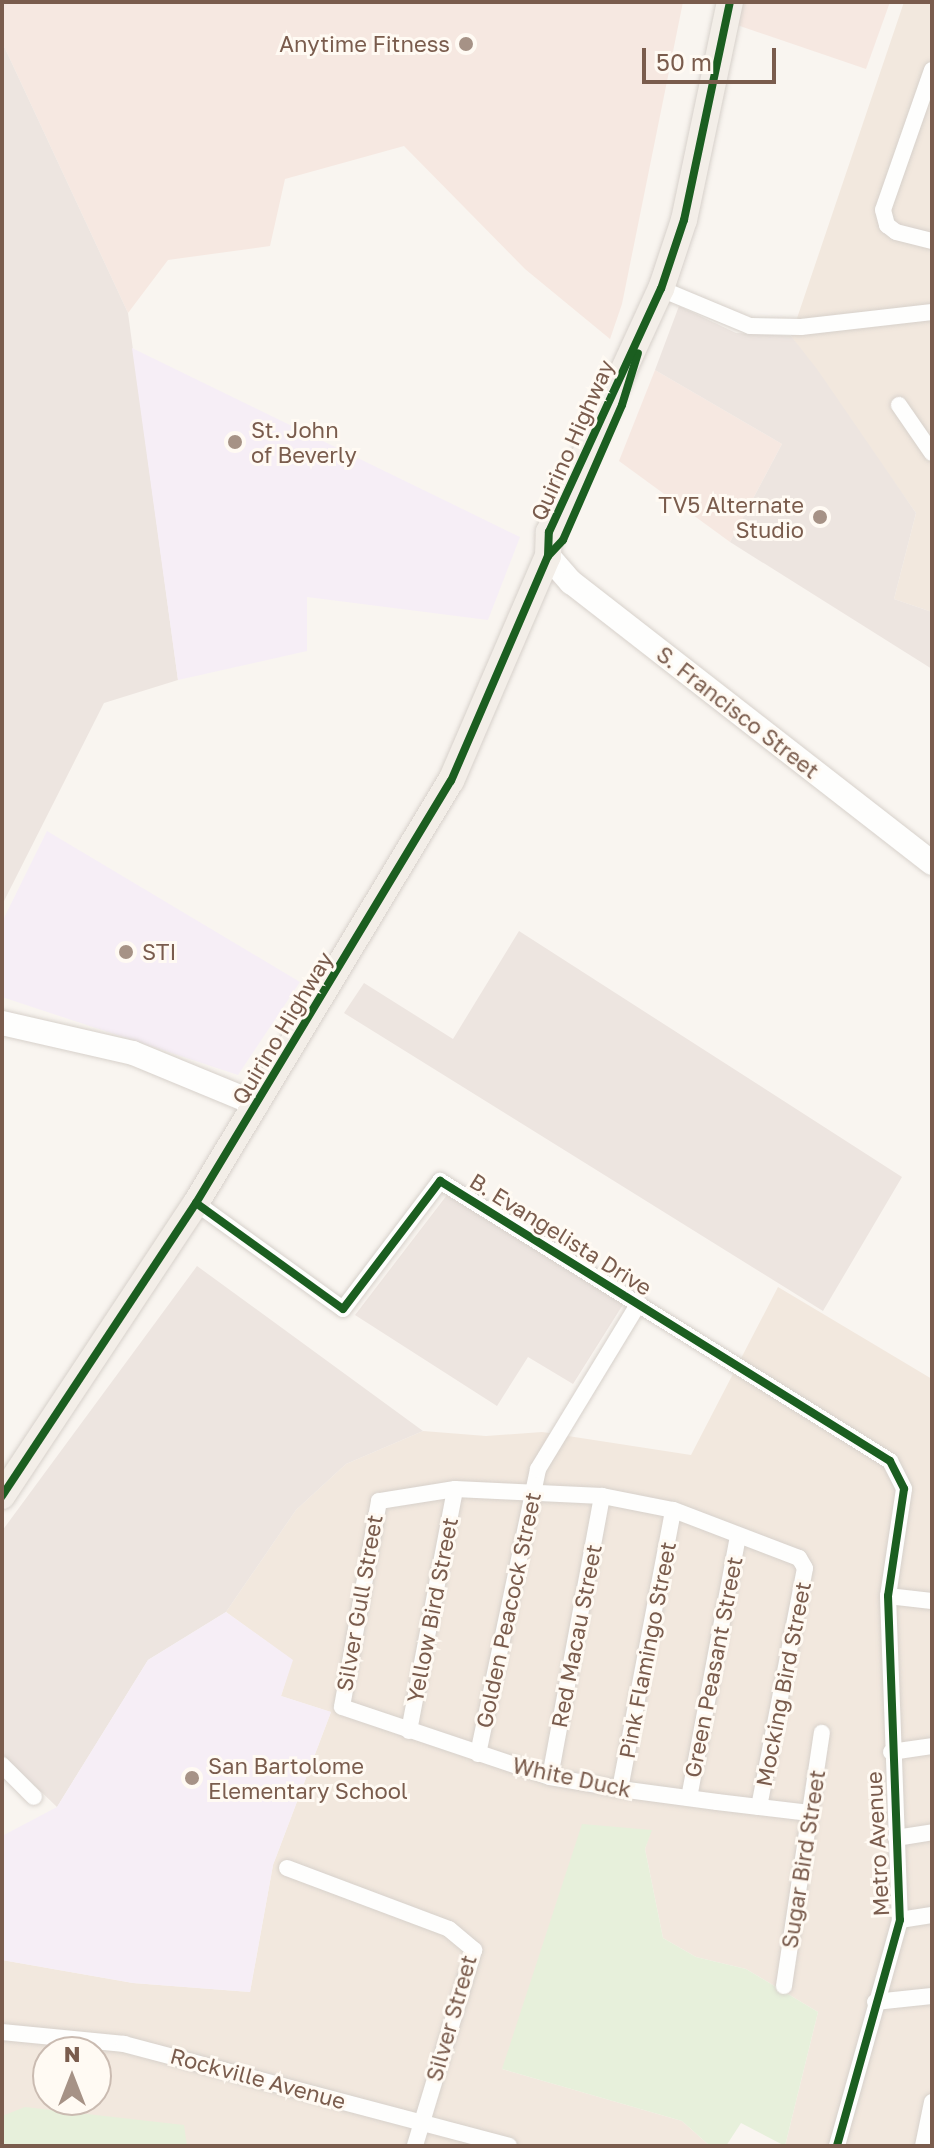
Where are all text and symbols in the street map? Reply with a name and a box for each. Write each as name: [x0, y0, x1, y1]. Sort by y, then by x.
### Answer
place label: Anytime Fitness: [279, 31, 450, 57]
scale bar: [646, 32, 780, 82]
marker: Anytime Fitness: [457, 35, 475, 53]
text: 50 m: [656, 47, 712, 76]
street label: Quirino Highway: [525, 355, 619, 525]
place label: St. John of Beverly: [251, 416, 357, 468]
marker: St. John of Beverly: [226, 433, 244, 451]
place label: TV5 Alternate Studio: [658, 491, 804, 542]
marker: TV5 Alternate Studio: [811, 508, 829, 526]
street label: S. Francisco Street: [652, 640, 824, 784]
place label: STI: [142, 939, 176, 965]
marker: STI: [117, 943, 135, 961]
street label: Quirino Highway: [226, 947, 338, 1109]
street label: B. Evangelista Drive: [465, 1167, 657, 1301]
street label: Golden Peacock Street: [470, 1490, 546, 1730]
street label: Silver Gull Street: [330, 1513, 388, 1693]
street label: Yellow Bird Street: [401, 1515, 463, 1705]
street label: Pink Flamingo Street: [613, 1539, 681, 1761]
street label: Red Macau Street: [545, 1542, 607, 1730]
street label: Green Peasant Street: [679, 1554, 747, 1780]
street label: Mocking Bird Street: [750, 1579, 816, 1789]
place label: San Bartolome Elementary School: [208, 1752, 408, 1804]
street label: White Duck: [510, 1752, 634, 1802]
street label: Sugar Bird Street: [776, 1768, 830, 1950]
marker: San Bartolome Elementary School: [183, 1769, 201, 1787]
street label: Metro Avenue: [860, 1771, 894, 1917]
street label: Silver Street: [420, 1952, 482, 2084]
north arrow: [32, 2036, 112, 2116]
text: N: [64, 2040, 80, 2067]
street label: Rockville Avenue: [167, 2042, 349, 2114]

